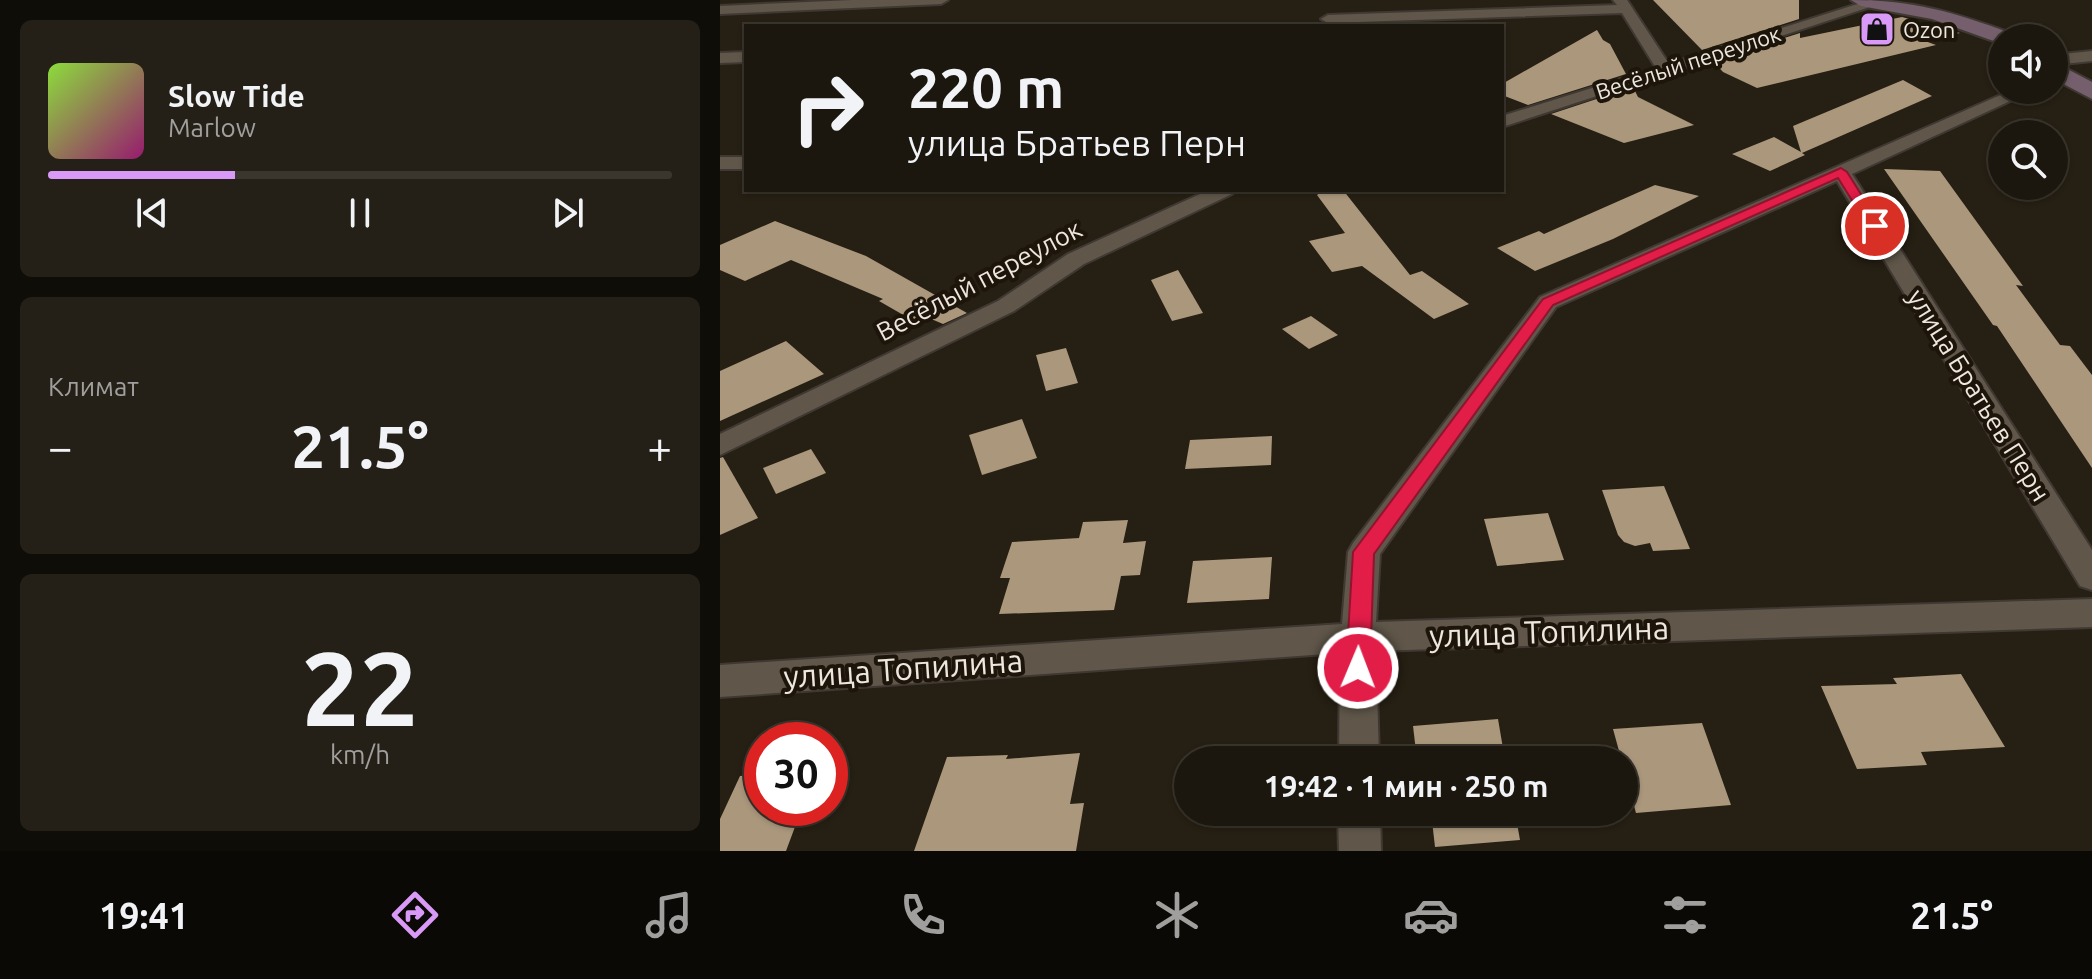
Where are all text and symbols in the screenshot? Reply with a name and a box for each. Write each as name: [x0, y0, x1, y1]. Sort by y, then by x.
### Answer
shop icon: Ozon: [1858, 10, 1896, 48]
place label: Ozon: [1903, 17, 1955, 42]
street label: Весёлый переулок: [1592, 20, 1784, 104]
map controls: [1988, 24, 2068, 200]
button: sound: [1988, 24, 2068, 104]
icon: right: [776, 56, 880, 160]
text: 220 m: [908, 56, 1064, 119]
text: Slow Tide: [168, 79, 305, 113]
text: Marlow: [168, 113, 256, 142]
button: search: [1988, 120, 2068, 200]
text: улица Братьев Перн: [908, 122, 1246, 163]
icon: previous: [130, 191, 174, 235]
icon: pause: [338, 191, 382, 235]
icon: next: [546, 191, 590, 235]
pin: [1841, 192, 1909, 260]
icon: arrive: [1853, 204, 1897, 248]
street label: Весёлый переулок: [872, 214, 1086, 346]
street label: улица Братьев Перн: [1902, 284, 2056, 506]
text: Климат: [48, 372, 139, 401]
text: 21.5°: [291, 412, 429, 479]
text: −: [48, 422, 73, 471]
text: +: [647, 422, 672, 471]
street label: улица Топилина: [1428, 609, 1670, 653]
position arrow: [1316, 626, 1400, 710]
text: 22: [301, 629, 419, 746]
street label: улица Топилина: [782, 642, 1024, 694]
speed limit sign: 30: [744, 722, 848, 826]
text: km/h: [330, 740, 390, 769]
text: 19:42 · 1 мин · 250 m: [1264, 769, 1548, 803]
icon: directions: [387, 887, 443, 943]
icon: music: [641, 887, 697, 943]
icon: phone: [895, 887, 951, 943]
icon: climate: [1149, 887, 1205, 943]
icon: car: [1403, 887, 1459, 943]
icon: filters: [1657, 887, 1713, 943]
text: 19:41: [99, 895, 189, 936]
text: 21.5°: [1910, 895, 1993, 936]

